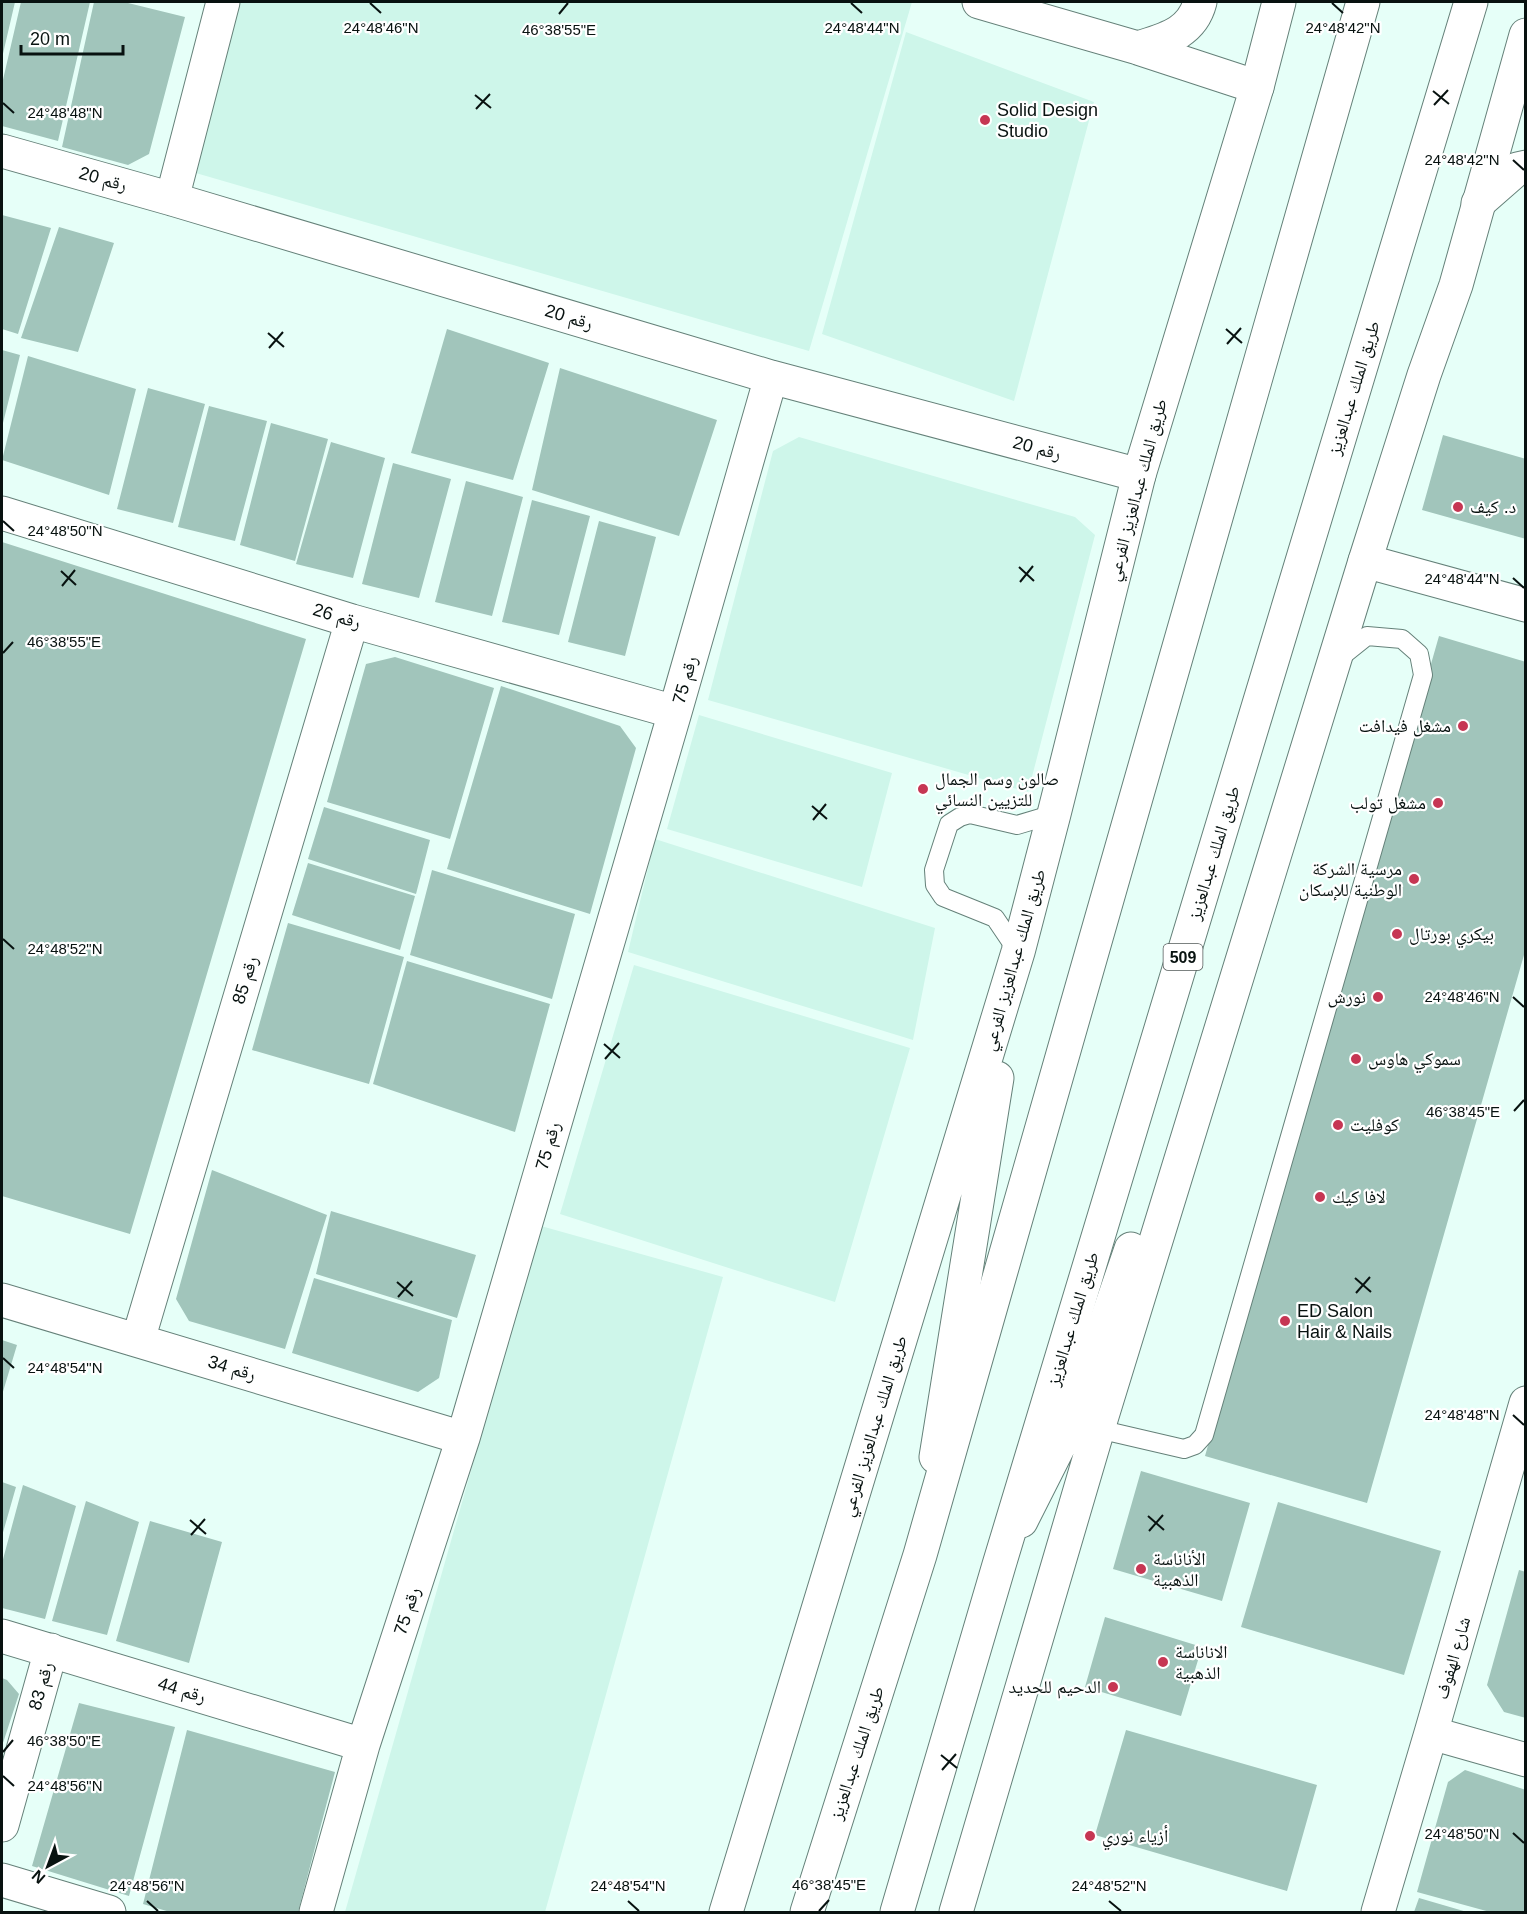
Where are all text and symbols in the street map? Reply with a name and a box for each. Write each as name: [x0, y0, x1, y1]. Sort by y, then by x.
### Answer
scale bar: [21, 18, 123, 56]
text: 24°48'46"N: [343, 19, 419, 36]
text: 24°48'44"N: [824, 19, 900, 36]
text: 24°48'42"N: [1305, 19, 1381, 36]
text: 46°38'55"E: [522, 21, 596, 38]
text: 20 m: [30, 29, 70, 49]
place label: Solid Design Studio: [997, 100, 1098, 141]
text: 24°48'48"N: [27, 104, 103, 121]
marker: Solid Design Studio: [978, 113, 992, 127]
text: 24°48'42"N: [1424, 151, 1500, 168]
street label: رقم 20: [76, 163, 129, 197]
street label: رقم 20: [542, 300, 595, 336]
street label: طريق الملك عبدالعزيز: [1324, 319, 1385, 459]
street label: طريق الملك عبدالعزيز الفرعي: [1103, 397, 1175, 585]
street label: رقم 20: [1010, 432, 1063, 466]
place label: د. كيف: [1470, 497, 1516, 517]
marker: د. كيف: [1451, 500, 1465, 514]
text: 24°48'50"N: [27, 522, 103, 539]
text: 24°48'44"N: [1424, 570, 1500, 587]
street label: رقم 26: [310, 599, 363, 635]
text: 46°38'55"E: [27, 633, 101, 650]
street label: رقم 75: [669, 654, 703, 707]
place label: مشغل فيدافت: [1359, 716, 1451, 737]
marker: مشغل فيدافت: [1456, 719, 1470, 733]
place label: صالون وسم الجمال للتزيين النسائي: [935, 769, 1059, 815]
marker: صالون وسم الجمال للتزيين النسائي: [916, 782, 930, 796]
street label: طريق الملك عبدالعزيز: [1184, 784, 1245, 924]
place label: مشغل تولب: [1350, 793, 1426, 814]
marker: مشغل تولب: [1431, 796, 1445, 810]
place label: مرسية الشركة الوطنية للإسكان: [1299, 859, 1402, 901]
street label: طريق الملك عبدالعزيز الفرعي: [978, 867, 1054, 1054]
marker: مرسية الشركة الوطنية للإسكان: [1407, 872, 1421, 886]
place label: بيكري بورتال: [1409, 924, 1494, 949]
marker: بيكري بورتال: [1390, 927, 1404, 941]
text: 24°48'52"N: [27, 940, 103, 957]
road number: 509: [1164, 944, 1202, 970]
street label: رقم 85: [228, 954, 264, 1007]
place label: نورش: [1327, 987, 1366, 1008]
text: 24°48'46"N: [1424, 988, 1500, 1005]
marker: نورش: [1371, 990, 1385, 1004]
place label: سموكي هاوس: [1368, 1049, 1461, 1074]
marker: سموكي هاوس: [1349, 1052, 1363, 1066]
text: 46°38'45"E: [1426, 1103, 1500, 1120]
place label: كوفليت: [1350, 1115, 1400, 1135]
marker: كوفليت: [1331, 1118, 1345, 1132]
street label: رقم 75: [532, 1120, 566, 1173]
place label: لافا كيك: [1332, 1187, 1386, 1207]
marker: لافا كيك: [1313, 1190, 1327, 1204]
street label: طريق الملك عبدالعزيز: [1043, 1250, 1104, 1390]
place label: ED Salon Hair & Nails: [1297, 1301, 1392, 1342]
marker: ED Salon Hair & Nails: [1278, 1314, 1292, 1328]
street label: طريق الملك عبدالعزيز الفرعي: [837, 1333, 915, 1520]
street label: رقم 34: [205, 1351, 258, 1387]
text: 24°48'54"N: [27, 1359, 103, 1376]
text: 24°48'48"N: [1424, 1406, 1500, 1423]
place label: الأناناسة الذهبية: [1153, 1549, 1206, 1591]
marker: الأناناسة الذهبية: [1134, 1562, 1148, 1576]
street label: رقم 75: [390, 1585, 426, 1638]
street label: شارع الهفوف: [1432, 1614, 1475, 1702]
place label: الاناناسة الذهبية: [1175, 1642, 1228, 1684]
marker: الاناناسة الذهبية: [1156, 1655, 1170, 1669]
street label: رقم 83: [25, 1660, 59, 1713]
street label: رقم 44: [155, 1673, 208, 1709]
place label: الدحيم للحديد: [1008, 1677, 1101, 1699]
marker: الدحيم للحديد: [1106, 1680, 1120, 1694]
street label: طريق الملك عبدالعزيز: [826, 1684, 889, 1824]
text: 46°38'50"E: [27, 1732, 101, 1749]
text: 24°48'56"N: [27, 1777, 103, 1794]
place label: أزياء نوري: [1102, 1825, 1168, 1851]
text: 24°48'50"N: [1424, 1825, 1500, 1842]
marker: أزياء نوري: [1083, 1829, 1097, 1843]
north arrow: [18, 1836, 78, 1896]
text: N: [29, 1867, 48, 1887]
text: 46°38'45"E: [792, 1876, 866, 1893]
text: 24°48'56"N: [109, 1877, 185, 1894]
text: 24°48'54"N: [590, 1877, 666, 1894]
text: 24°48'52"N: [1071, 1877, 1147, 1894]

